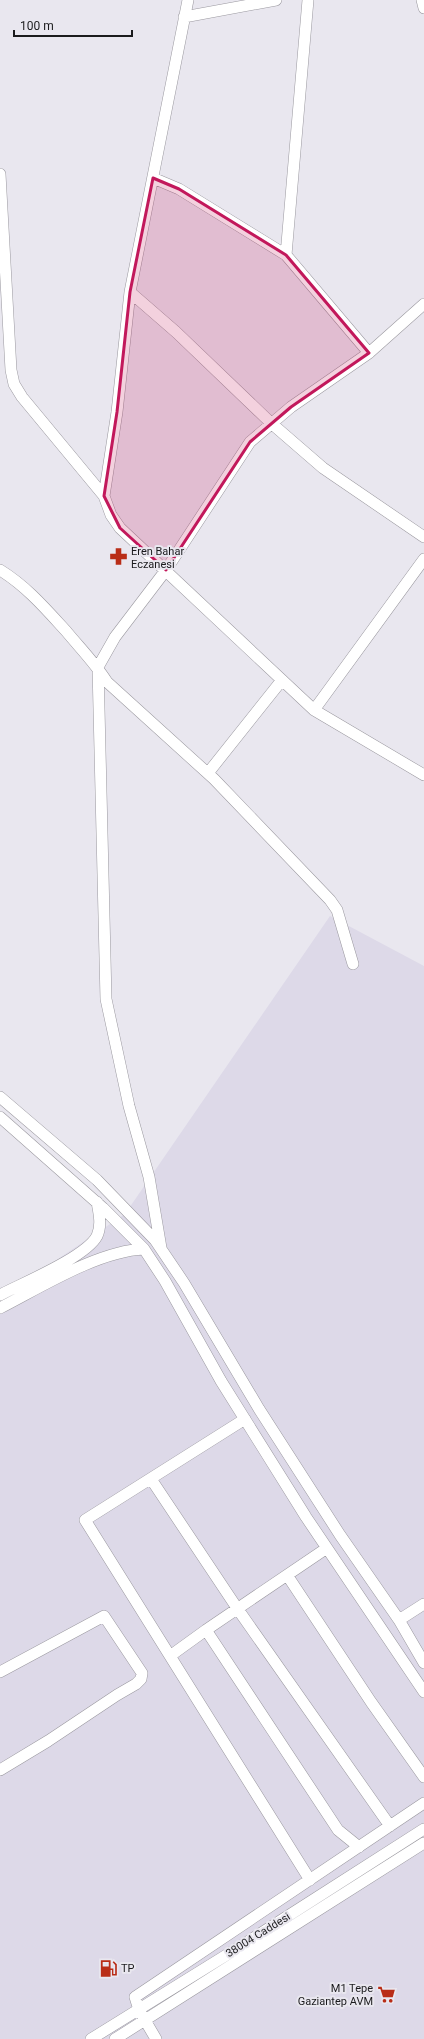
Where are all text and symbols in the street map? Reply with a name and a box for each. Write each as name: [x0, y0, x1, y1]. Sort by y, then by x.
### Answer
scale bar: [14, 12, 132, 38]
text: 100 m: [20, 19, 54, 33]
place label: Eren Bahar Eczanesi: [131, 545, 184, 571]
pharmacy icon: Eren Bahar Eczanesi: [108, 547, 128, 567]
street label: 38004 Caddesi: [223, 1910, 293, 1960]
fuel station icon: TP: [98, 1958, 118, 1978]
place label: TP: [121, 1962, 135, 1975]
place label: M1 Tepe Gaziantep AVM: [298, 1982, 373, 2008]
supermarket icon: M1 Tepe Gaziantep AVM: [376, 1984, 396, 2004]

